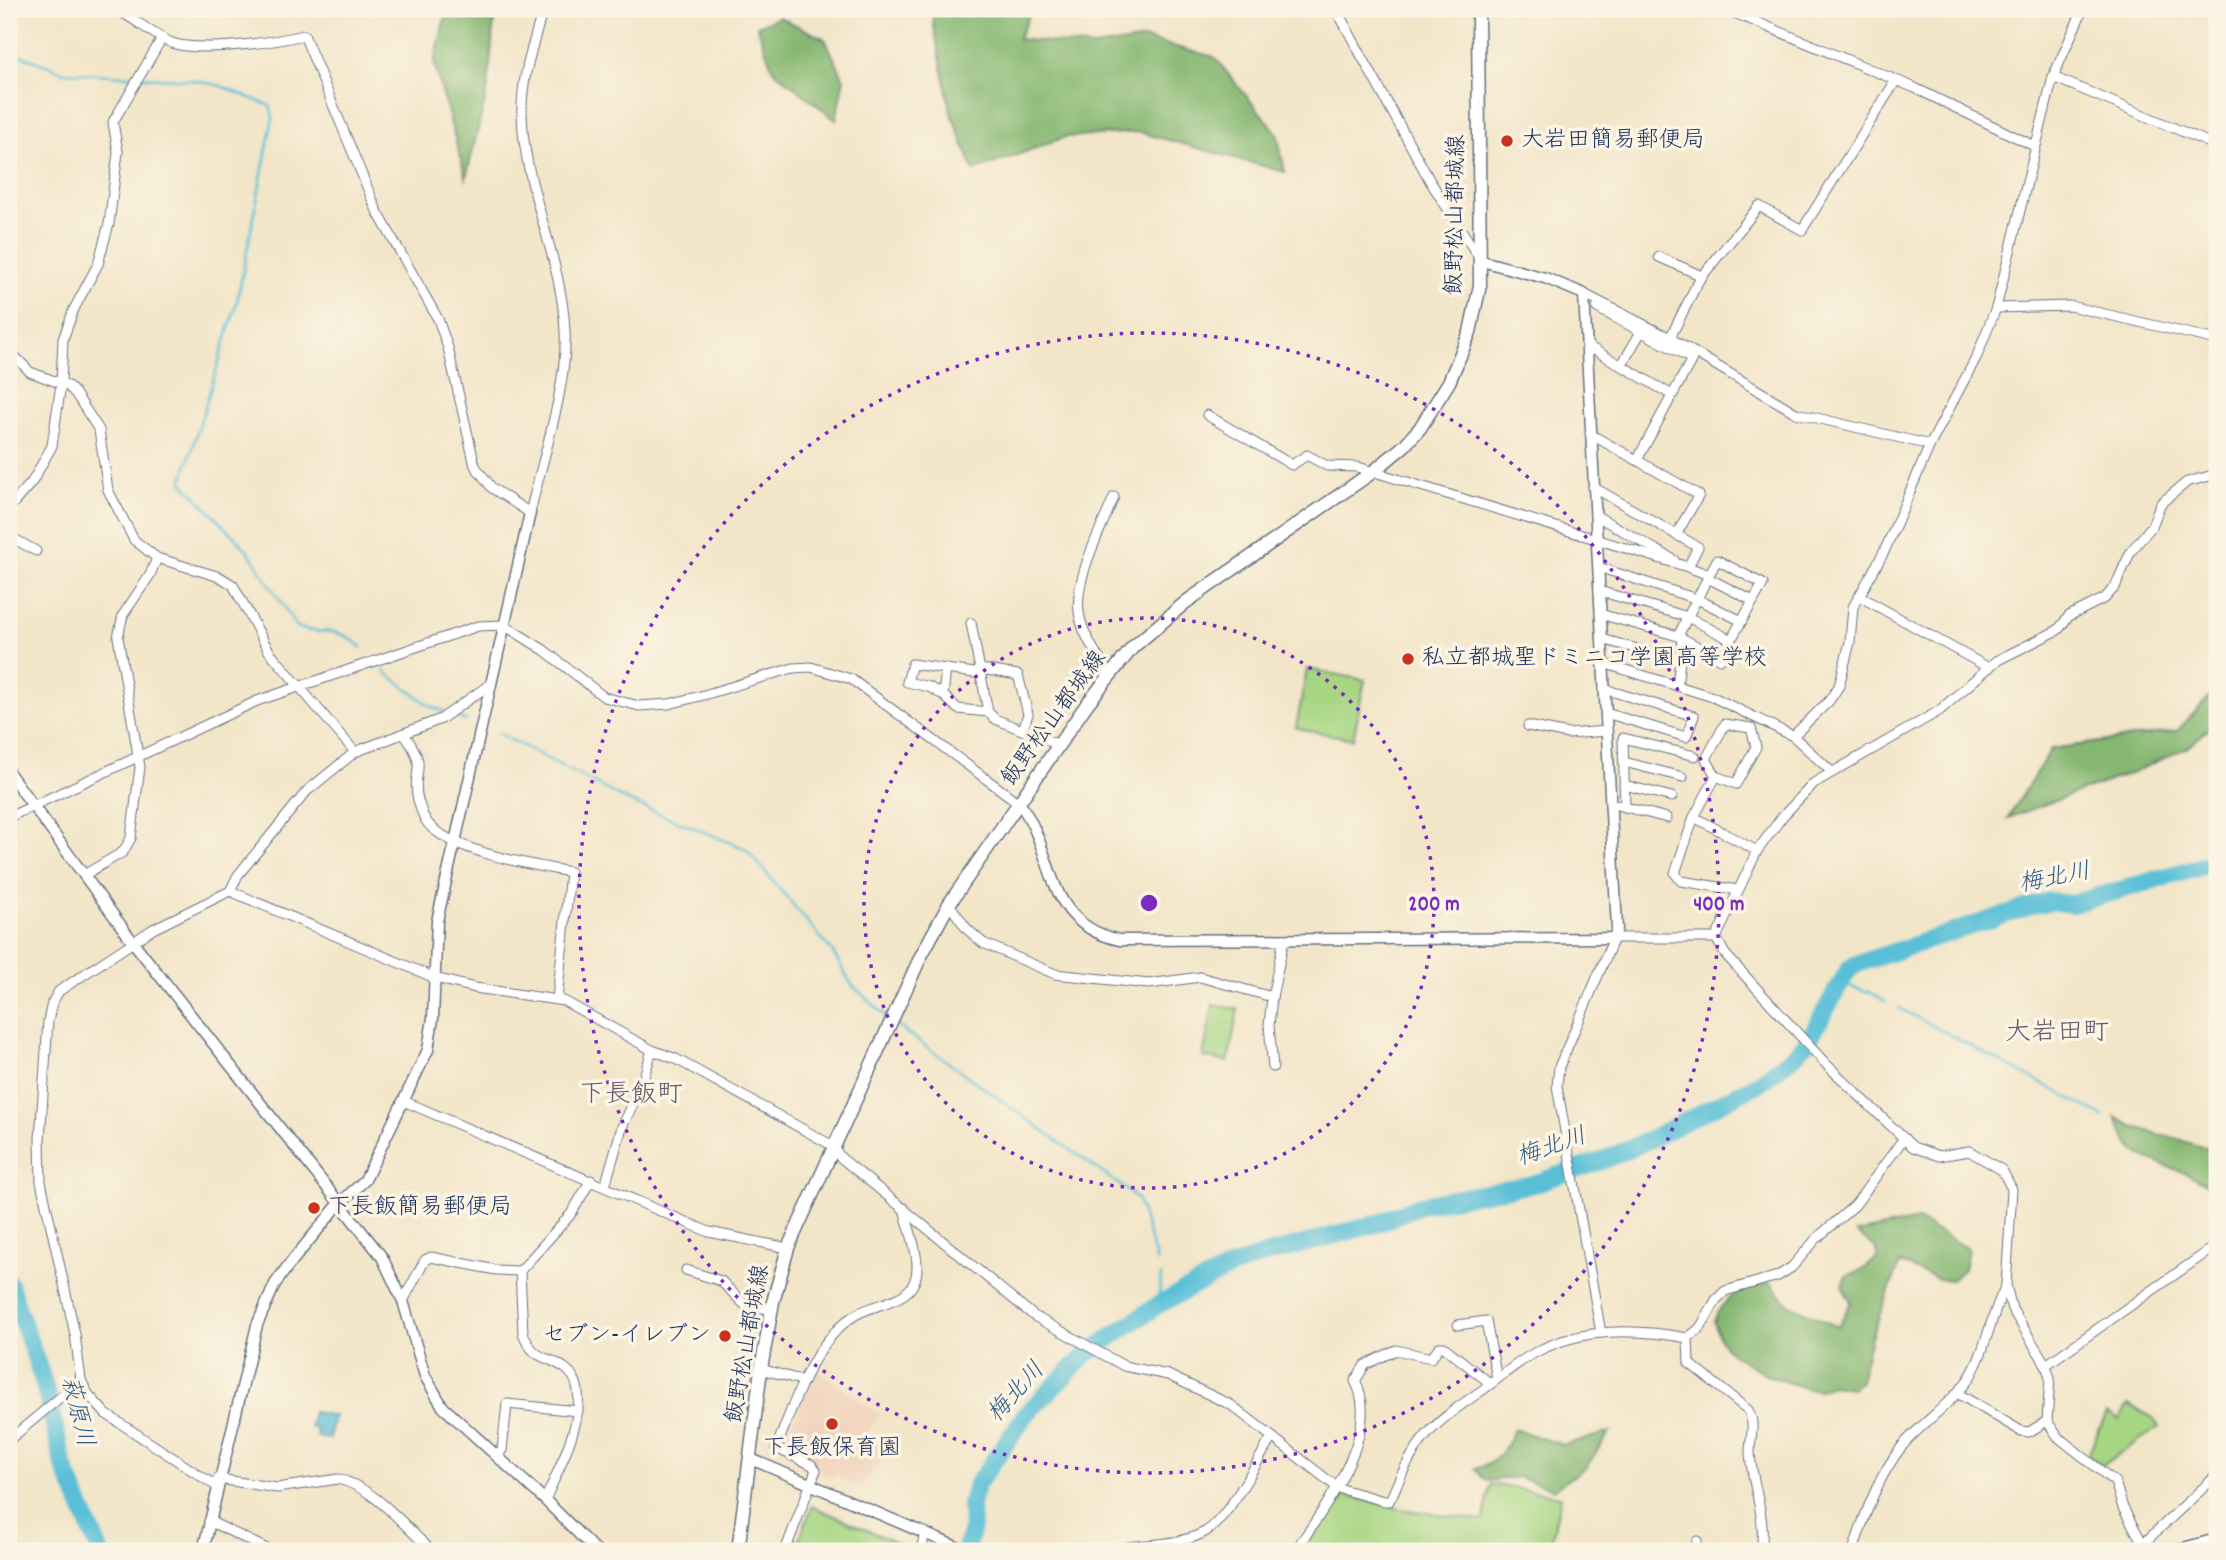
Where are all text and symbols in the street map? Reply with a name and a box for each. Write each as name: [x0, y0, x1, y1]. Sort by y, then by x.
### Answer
place label: 大岩田簡易郵便局: [1521, 125, 1705, 158]
marker: 大岩田簡易郵便局: [1499, 133, 1515, 149]
street label: 飯野松山都城線: [1439, 134, 1475, 296]
place label: 私立都城聖ドミニコ学園高等学校: [1422, 643, 1767, 676]
street label: 飯野松山都城線: [994, 644, 1116, 794]
marker: 私立都城聖ドミニコ学園高等学校: [1400, 651, 1416, 667]
water label: 梅北川: [2016, 855, 2094, 903]
centre of rings: [1137, 891, 1161, 915]
text: 200 m: [1408, 891, 1460, 921]
text: 400 m: [1694, 891, 1744, 921]
district label: 大岩田町: [2005, 1015, 2109, 1052]
district label: 下長飯町: [579, 1077, 683, 1114]
water label: 梅北川: [1512, 1120, 1592, 1176]
place label: 下長飯簡易郵便局: [328, 1192, 512, 1225]
marker: 下長飯簡易郵便局: [306, 1200, 322, 1216]
street label: 飯野松山都城線: [719, 1262, 779, 1426]
place label: セブン-イレブン: [542, 1320, 711, 1353]
marker: セブン-イレブン: [717, 1328, 733, 1344]
water label: 梅北川: [980, 1355, 1054, 1431]
water label: 萩原川: [51, 1373, 101, 1451]
marker: 下長飯保育園: [824, 1416, 840, 1432]
place label: 下長飯保育園: [763, 1433, 901, 1466]

